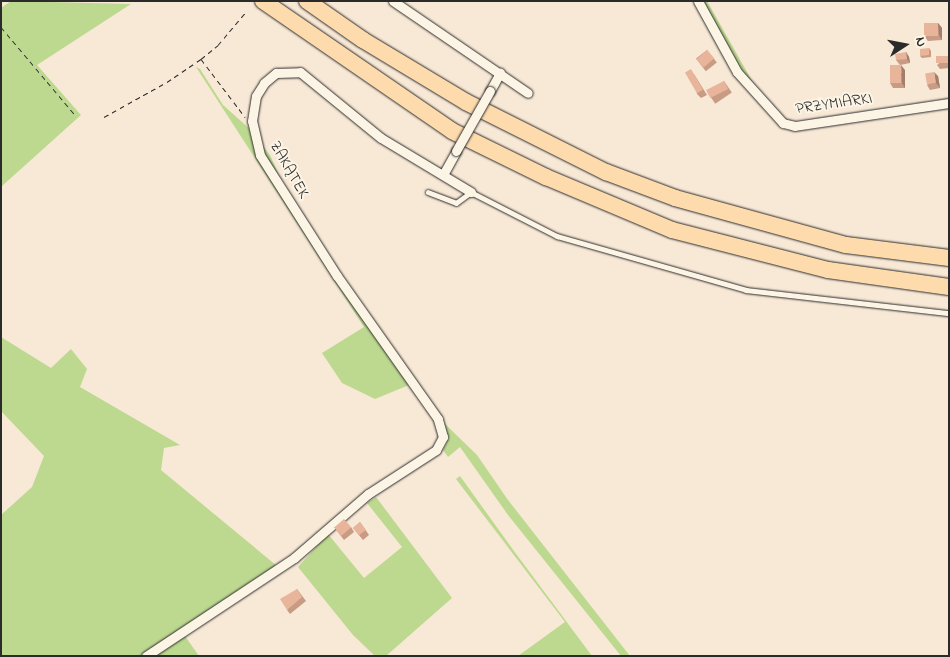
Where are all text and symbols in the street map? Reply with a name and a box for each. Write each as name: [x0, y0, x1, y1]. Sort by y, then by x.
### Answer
north arrow: [880, 20, 930, 70]
text: N: [909, 35, 931, 49]
street label: PRZYMIARKI: [794, 89, 874, 119]
street label: ZAKĄTEK: [265, 138, 313, 202]

